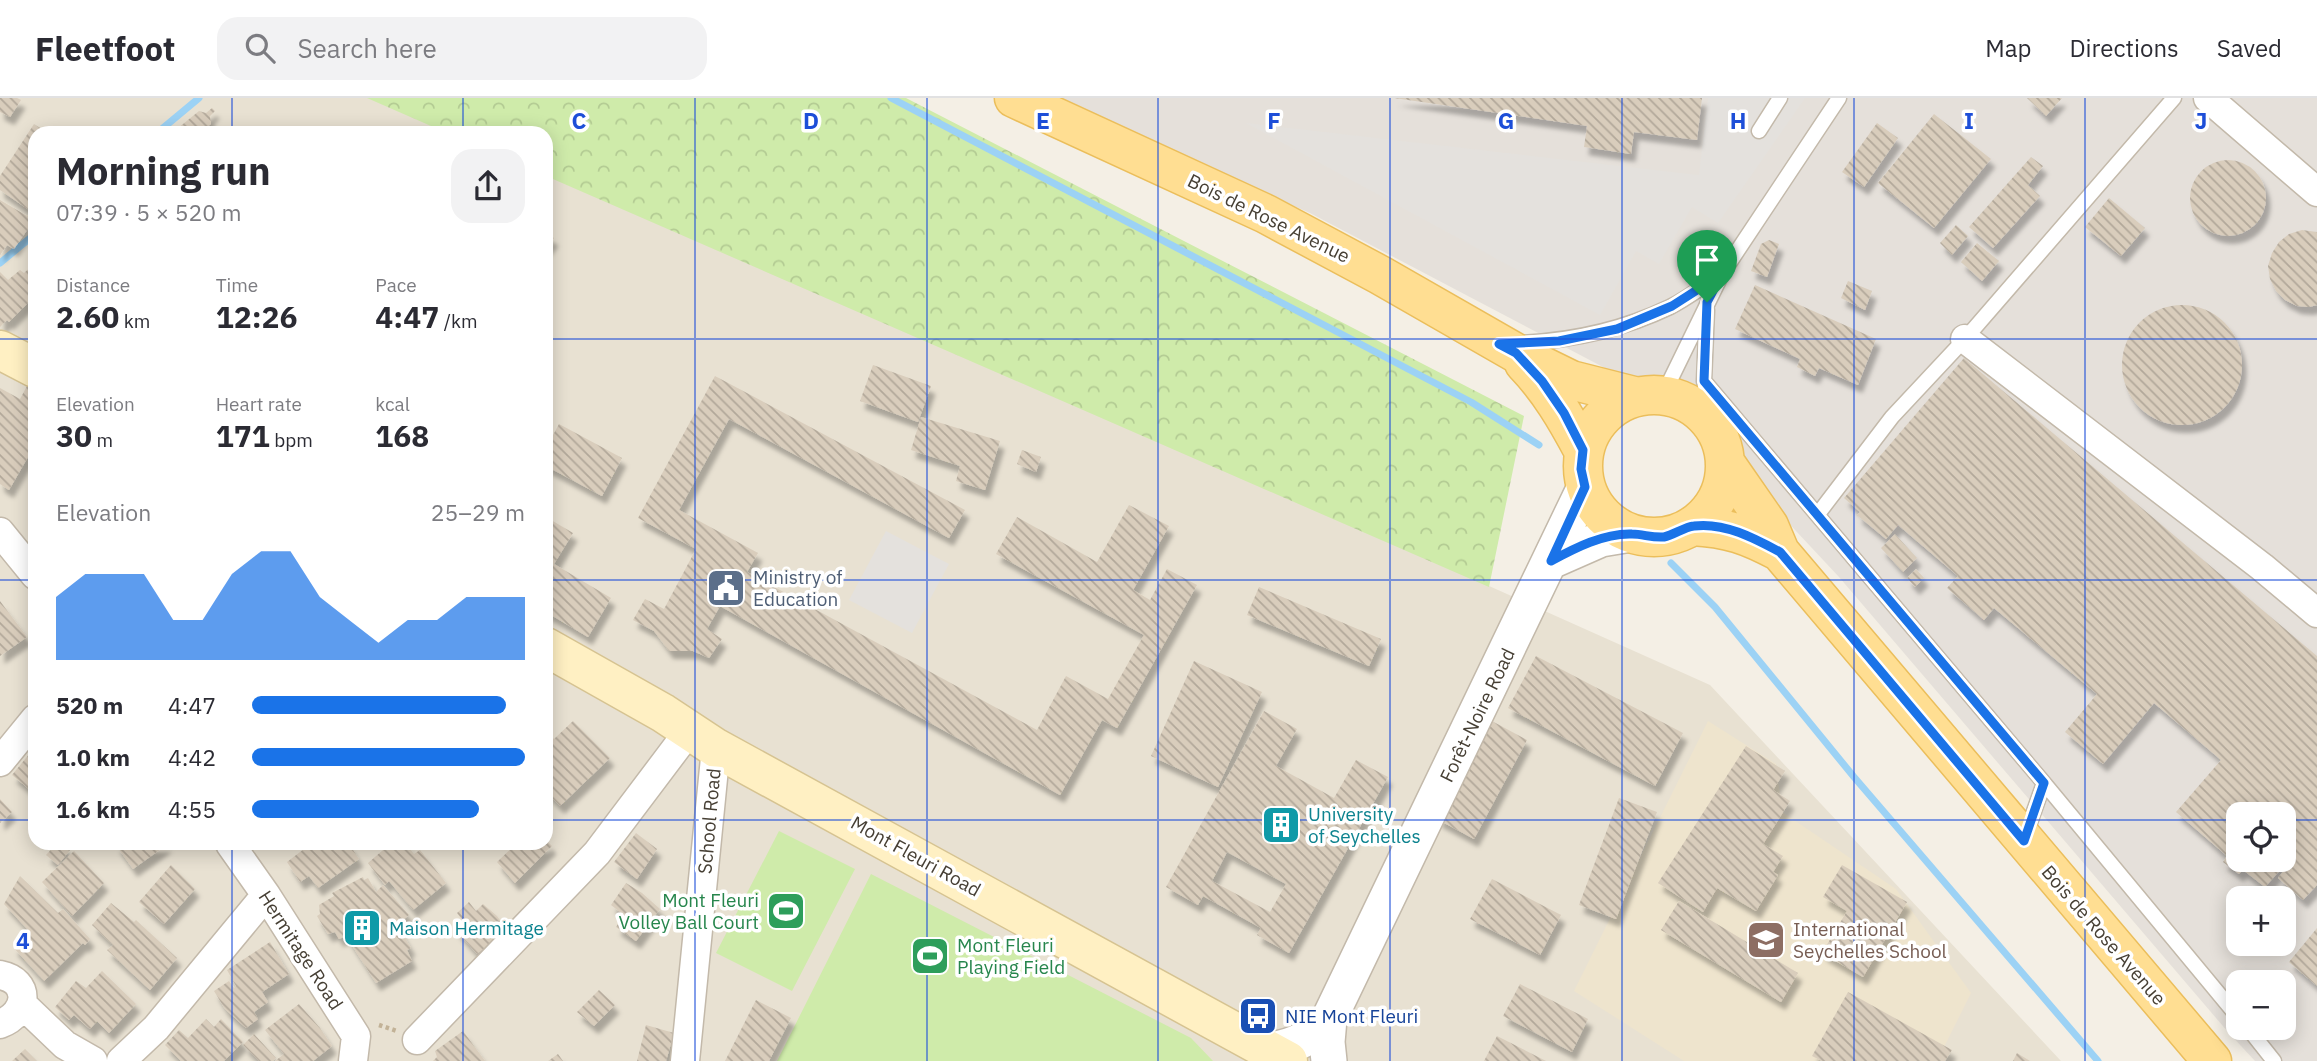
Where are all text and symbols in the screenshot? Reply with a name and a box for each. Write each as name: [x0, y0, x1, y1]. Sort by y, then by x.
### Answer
search box: [217, 17, 707, 80]
text: Fleetfoot: [35, 27, 175, 70]
icon: search: [241, 29, 279, 67]
text: Search here: [297, 31, 437, 65]
text: Map: [1985, 32, 2031, 64]
text: Directions: [2069, 32, 2179, 64]
text: Saved: [2217, 32, 2282, 64]
text: C: [572, 105, 587, 135]
text: D: [803, 105, 819, 135]
text: E: [1036, 105, 1050, 135]
text: F: [1267, 105, 1281, 135]
text: G: [1498, 105, 1514, 135]
text: H: [1730, 105, 1746, 135]
text: I: [1964, 105, 1974, 135]
text: J: [2195, 105, 2207, 135]
text: Morning run: [56, 146, 271, 195]
button: share: [451, 149, 525, 223]
street label: Bois de Rose Avenue: [1184, 168, 1354, 268]
text: 07:39 · 5 × 520 m: [56, 197, 242, 227]
pin: [1677, 230, 1737, 302]
icon: arrive: [1688, 241, 1726, 279]
text: Distance: [56, 273, 130, 297]
text: Time: [216, 273, 258, 297]
text: Pace: [375, 273, 417, 297]
text: 2.60: [56, 297, 119, 336]
text: 12:26: [216, 297, 298, 336]
text: 4:47: [375, 297, 439, 336]
text: km: [119, 309, 150, 333]
text: /km: [439, 309, 478, 333]
text: Elevation: [56, 392, 135, 416]
text: Heart rate: [216, 392, 302, 416]
text: kcal: [375, 392, 410, 416]
text: 30: [56, 416, 92, 455]
text: 171: [216, 416, 270, 455]
text: 168: [375, 416, 429, 455]
text: m: [92, 428, 113, 452]
text: bpm: [270, 428, 313, 452]
text: Elevation: [56, 497, 151, 527]
text: 25–29 m: [431, 497, 525, 527]
place label: Ministry of Education: [753, 565, 842, 611]
public building icon: Ministry of Education: [705, 567, 747, 609]
street label: Forêt-Noire Road: [1434, 644, 1520, 786]
text: 520 m: [56, 690, 123, 720]
text: 4:47: [168, 690, 216, 720]
text: 1.0 km: [56, 742, 130, 772]
text: 4:42: [168, 742, 216, 772]
street label: School Road: [692, 767, 726, 875]
text: 1.6 km: [56, 794, 130, 824]
text: 4:55: [168, 794, 216, 824]
place label: University of Seychelles: [1308, 802, 1421, 848]
map controls: [2226, 802, 2296, 1040]
button: locate: [2226, 802, 2296, 872]
building icon: University of Seychelles: [1260, 804, 1302, 846]
street label: Mont Fleuri Road: [847, 810, 985, 902]
street label: Bois de Rose Avenue: [2037, 860, 2171, 1010]
street label: Hermitage Road: [253, 886, 349, 1014]
button: +: [2226, 886, 2296, 956]
place label: Mont Fleuri Volley Ball Court: [619, 888, 759, 934]
sports icon: Mont Fleuri Volley Ball Court: [765, 890, 807, 932]
building icon: Maison Hermitage: [341, 907, 383, 949]
place label: Maison Hermitage: [389, 916, 544, 940]
place label: International Seychelles School: [1793, 917, 1947, 963]
school or university icon: International Seychelles School: [1745, 919, 1787, 961]
text: 4: [16, 925, 30, 955]
place label: Mont Fleuri Playing Field: [957, 933, 1065, 979]
sports icon: Mont Fleuri Playing Field: [909, 935, 951, 977]
button: −: [2226, 970, 2296, 1040]
bus stop icon: NIE Mont Fleuri: [1237, 995, 1279, 1037]
place label: NIE Mont Fleuri: [1285, 1004, 1418, 1028]

